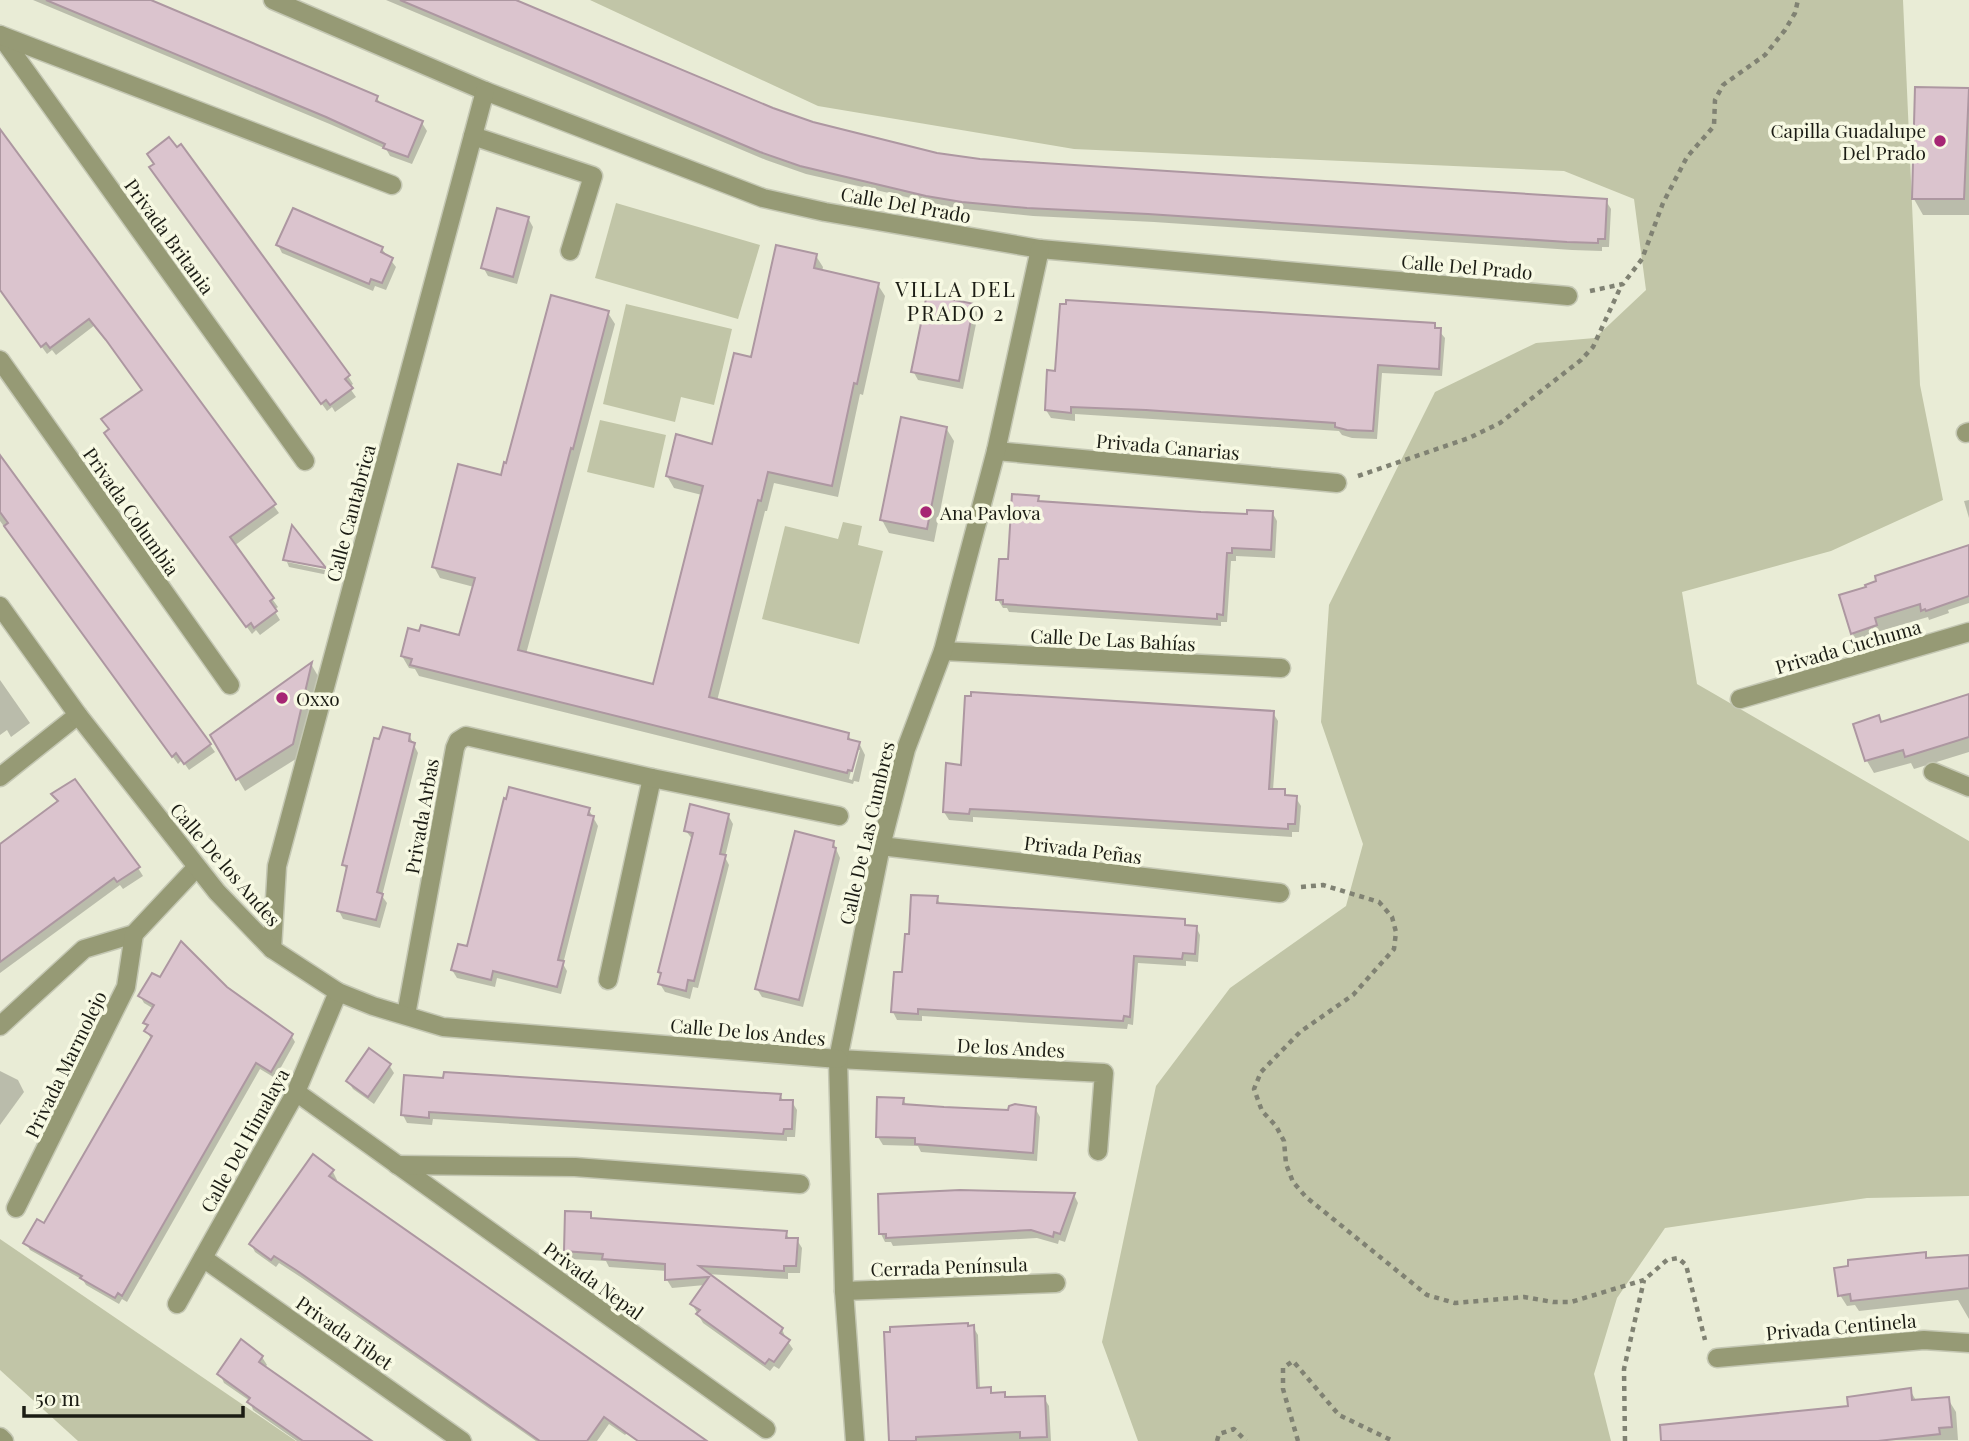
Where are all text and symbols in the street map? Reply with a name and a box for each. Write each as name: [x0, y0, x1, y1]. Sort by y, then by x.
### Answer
place label: Capilla Guadalupe Del Prado: [1771, 117, 1926, 165]
marker: Capilla Guadalupe Del Prado: [1932, 133, 1948, 149]
street label: Privada Britania: [119, 173, 221, 300]
street label: Calle Del Prado: [839, 180, 973, 228]
street label: Calle Del Prado: [1400, 247, 1534, 285]
district label: VILLA DEL PRADO 2: [894, 274, 1017, 326]
street label: Privada Canarias: [1095, 427, 1241, 465]
street label: Calle Cantabrica: [319, 441, 381, 584]
street label: Privada Columbia: [78, 442, 186, 581]
place label: Ana Pavlova: [939, 499, 1041, 525]
marker: Ana Pavlova: [918, 504, 934, 520]
street label: Privada Cuchuma: [1772, 613, 1925, 679]
street label: Calle De Las Bahías: [1030, 622, 1196, 656]
place label: Oxxo: [296, 685, 340, 711]
marker: Oxxo: [274, 690, 290, 706]
street label: Calle De Las Cumbres: [832, 739, 900, 927]
street label: Privada Arbas: [398, 756, 444, 876]
street label: Calle De los Andes: [165, 797, 287, 931]
street label: Privada Peñas: [1023, 829, 1143, 869]
street label: Privada Marmolejo: [18, 986, 112, 1142]
street label: Calle De los Andes: [669, 1011, 827, 1051]
street label: De los Andes: [956, 1031, 1066, 1063]
street label: Calle Del Himalaya: [194, 1063, 295, 1217]
street label: Privada Nepal: [539, 1235, 650, 1325]
street label: Cerrada Península: [870, 1250, 1029, 1282]
street label: Privada Tibet: [291, 1289, 399, 1375]
street label: Privada Centinela: [1765, 1306, 1918, 1346]
scale bar: [24, 1374, 243, 1418]
text: 50 m: [35, 1383, 81, 1411]

